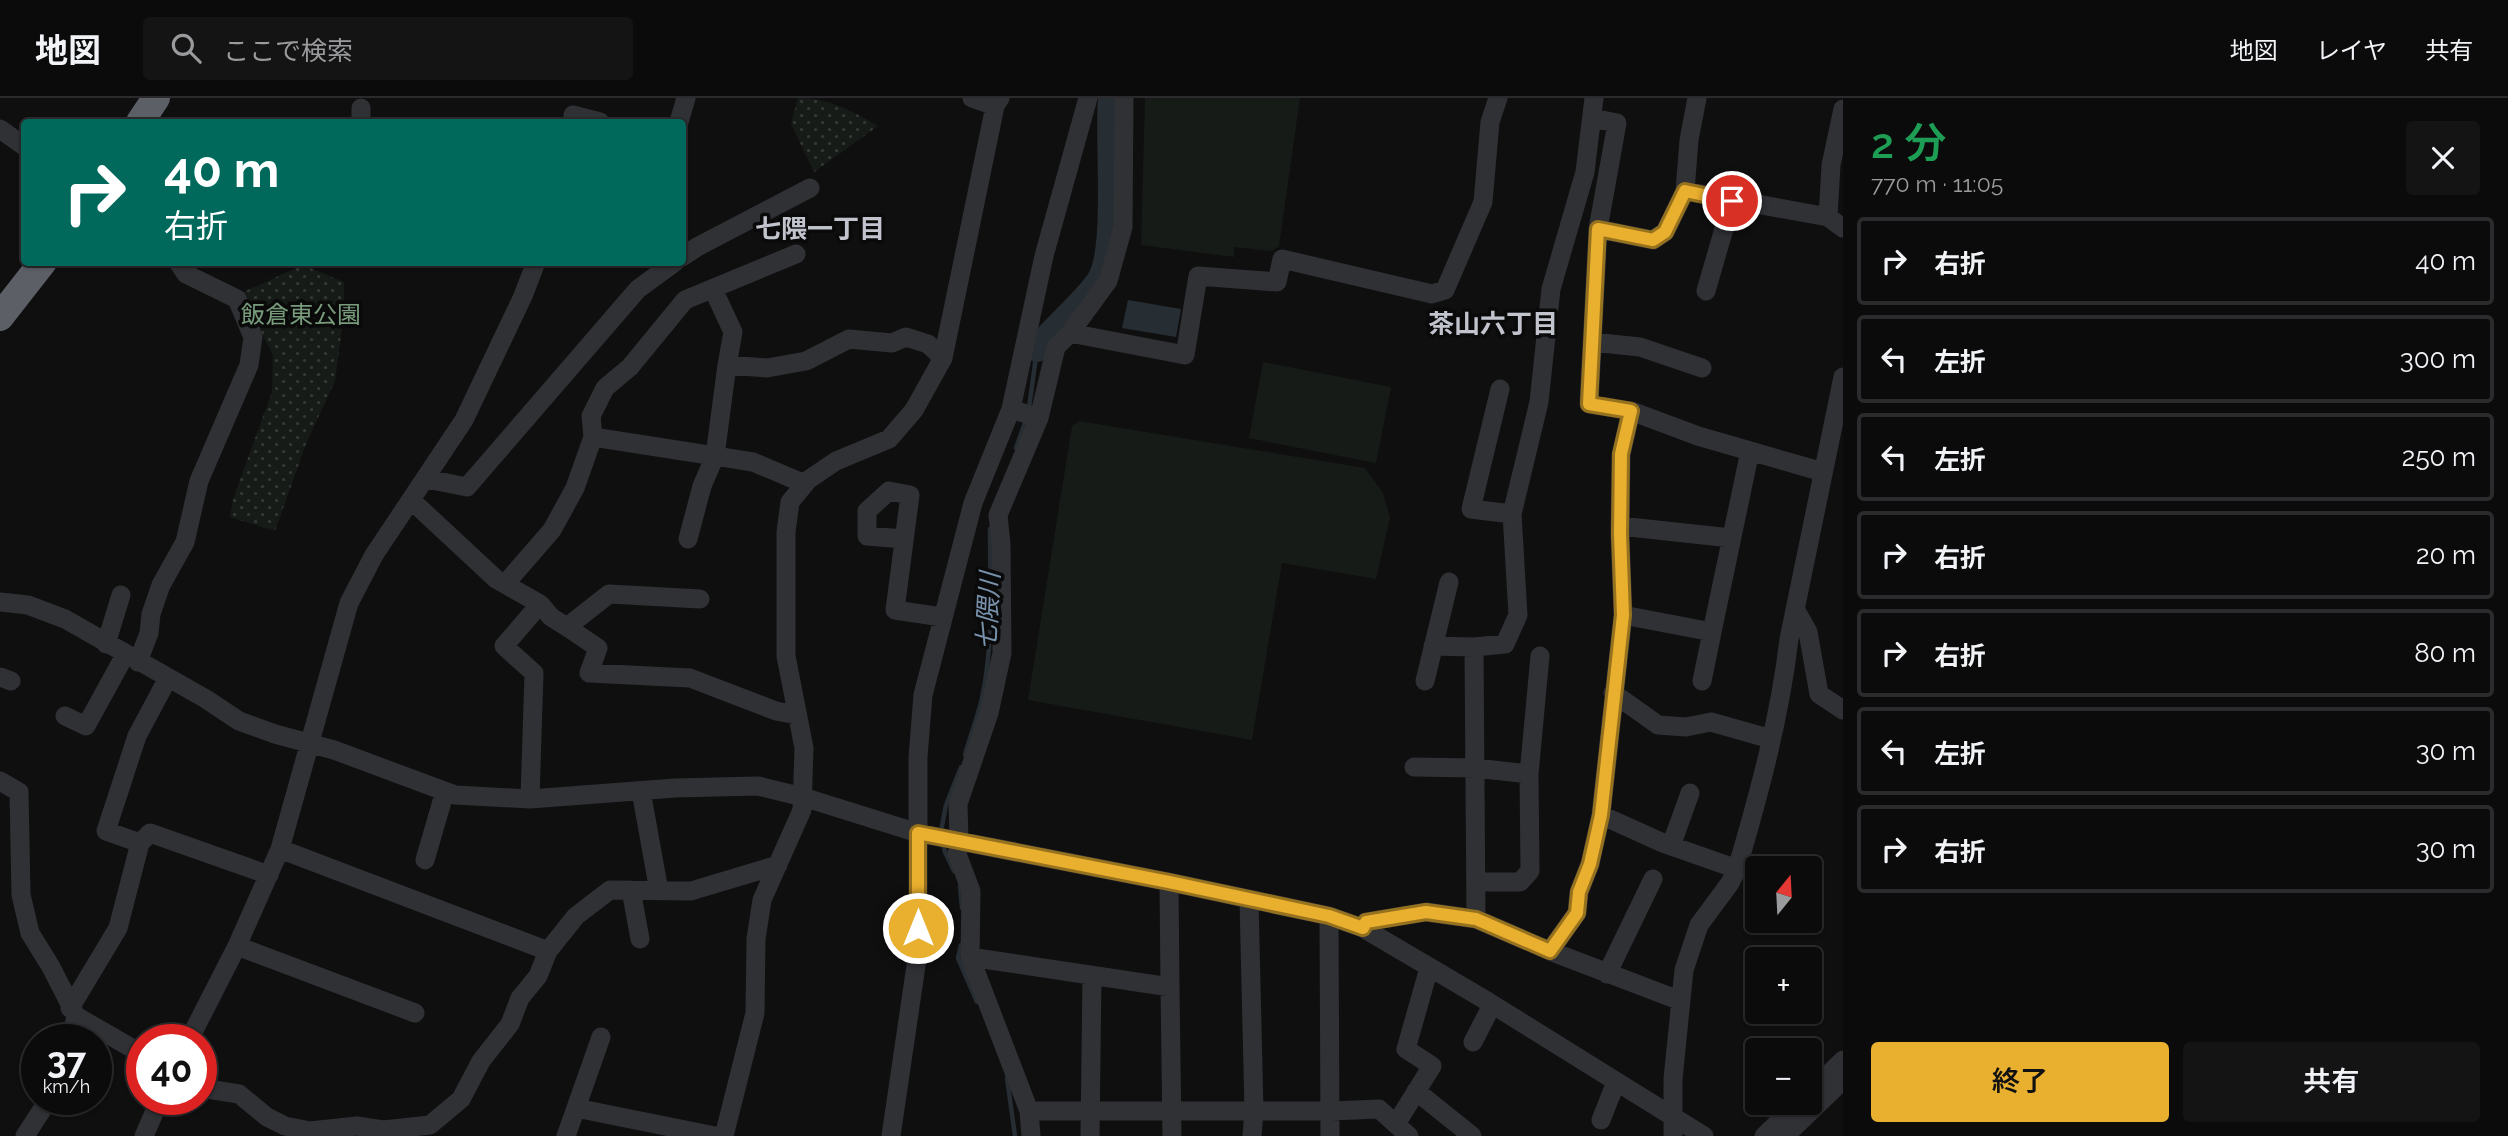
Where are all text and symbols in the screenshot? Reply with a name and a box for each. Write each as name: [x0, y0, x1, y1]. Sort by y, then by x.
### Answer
search box: [143, 17, 633, 80]
icon: search: [167, 29, 205, 67]
text: 地図: [35, 31, 101, 70]
text: ここで検索: [223, 36, 353, 66]
text: 地図: [2230, 36, 2278, 65]
text: レイヤ: [2316, 36, 2387, 65]
text: 共有: [2425, 36, 2473, 65]
text: 2 分: [1871, 119, 1946, 168]
button: close: [2406, 121, 2480, 195]
text: 40 m: [164, 141, 279, 198]
icon: right: [49, 147, 140, 238]
text: 770 m · 11:05: [1871, 170, 2003, 197]
pin: [1702, 171, 1762, 231]
icon: arrive: [1713, 182, 1751, 220]
text: 右折: [164, 207, 228, 244]
district label: 七隈一丁目: [755, 214, 885, 244]
icon: right: [1875, 242, 1913, 280]
text: 40 m: [2415, 246, 2476, 276]
text: 右折: [1934, 249, 1986, 279]
park label: 飯倉東公園: [241, 300, 361, 329]
district label: 茶山六丁目: [1428, 309, 1558, 339]
icon: left: [1875, 340, 1913, 378]
text: 300 m: [2400, 344, 2476, 374]
text: 左折: [1934, 347, 1986, 377]
icon: left: [1875, 438, 1913, 476]
text: 250 m: [2402, 442, 2476, 472]
text: 左折: [1934, 445, 1986, 475]
icon: right: [1875, 536, 1913, 574]
text: 20 m: [2416, 540, 2476, 570]
text: 右折: [1934, 543, 1986, 573]
water label: 七隈川: [971, 568, 1005, 651]
icon: right: [1875, 634, 1913, 672]
text: 80 m: [2414, 638, 2476, 668]
text: 右折: [1934, 641, 1986, 671]
icon: left: [1875, 732, 1913, 770]
text: 30 m: [2416, 736, 2476, 766]
text: 左折: [1934, 739, 1986, 769]
icon: right: [1875, 830, 1913, 868]
text: 30 m: [2416, 834, 2476, 864]
text: 右折: [1934, 837, 1986, 867]
north arrow: [1745, 856, 1822, 933]
map controls: [1745, 856, 1822, 1115]
position arrow: [881, 891, 955, 965]
button: +: [1745, 947, 1822, 1024]
speed limit sign: 40: [126, 1024, 217, 1115]
button: −: [1745, 1038, 1822, 1115]
text: 37: [47, 1040, 86, 1081]
button: 終了: [1871, 1042, 2169, 1122]
button: 共有: [2183, 1042, 2480, 1122]
text: km/h: [43, 1076, 90, 1097]

